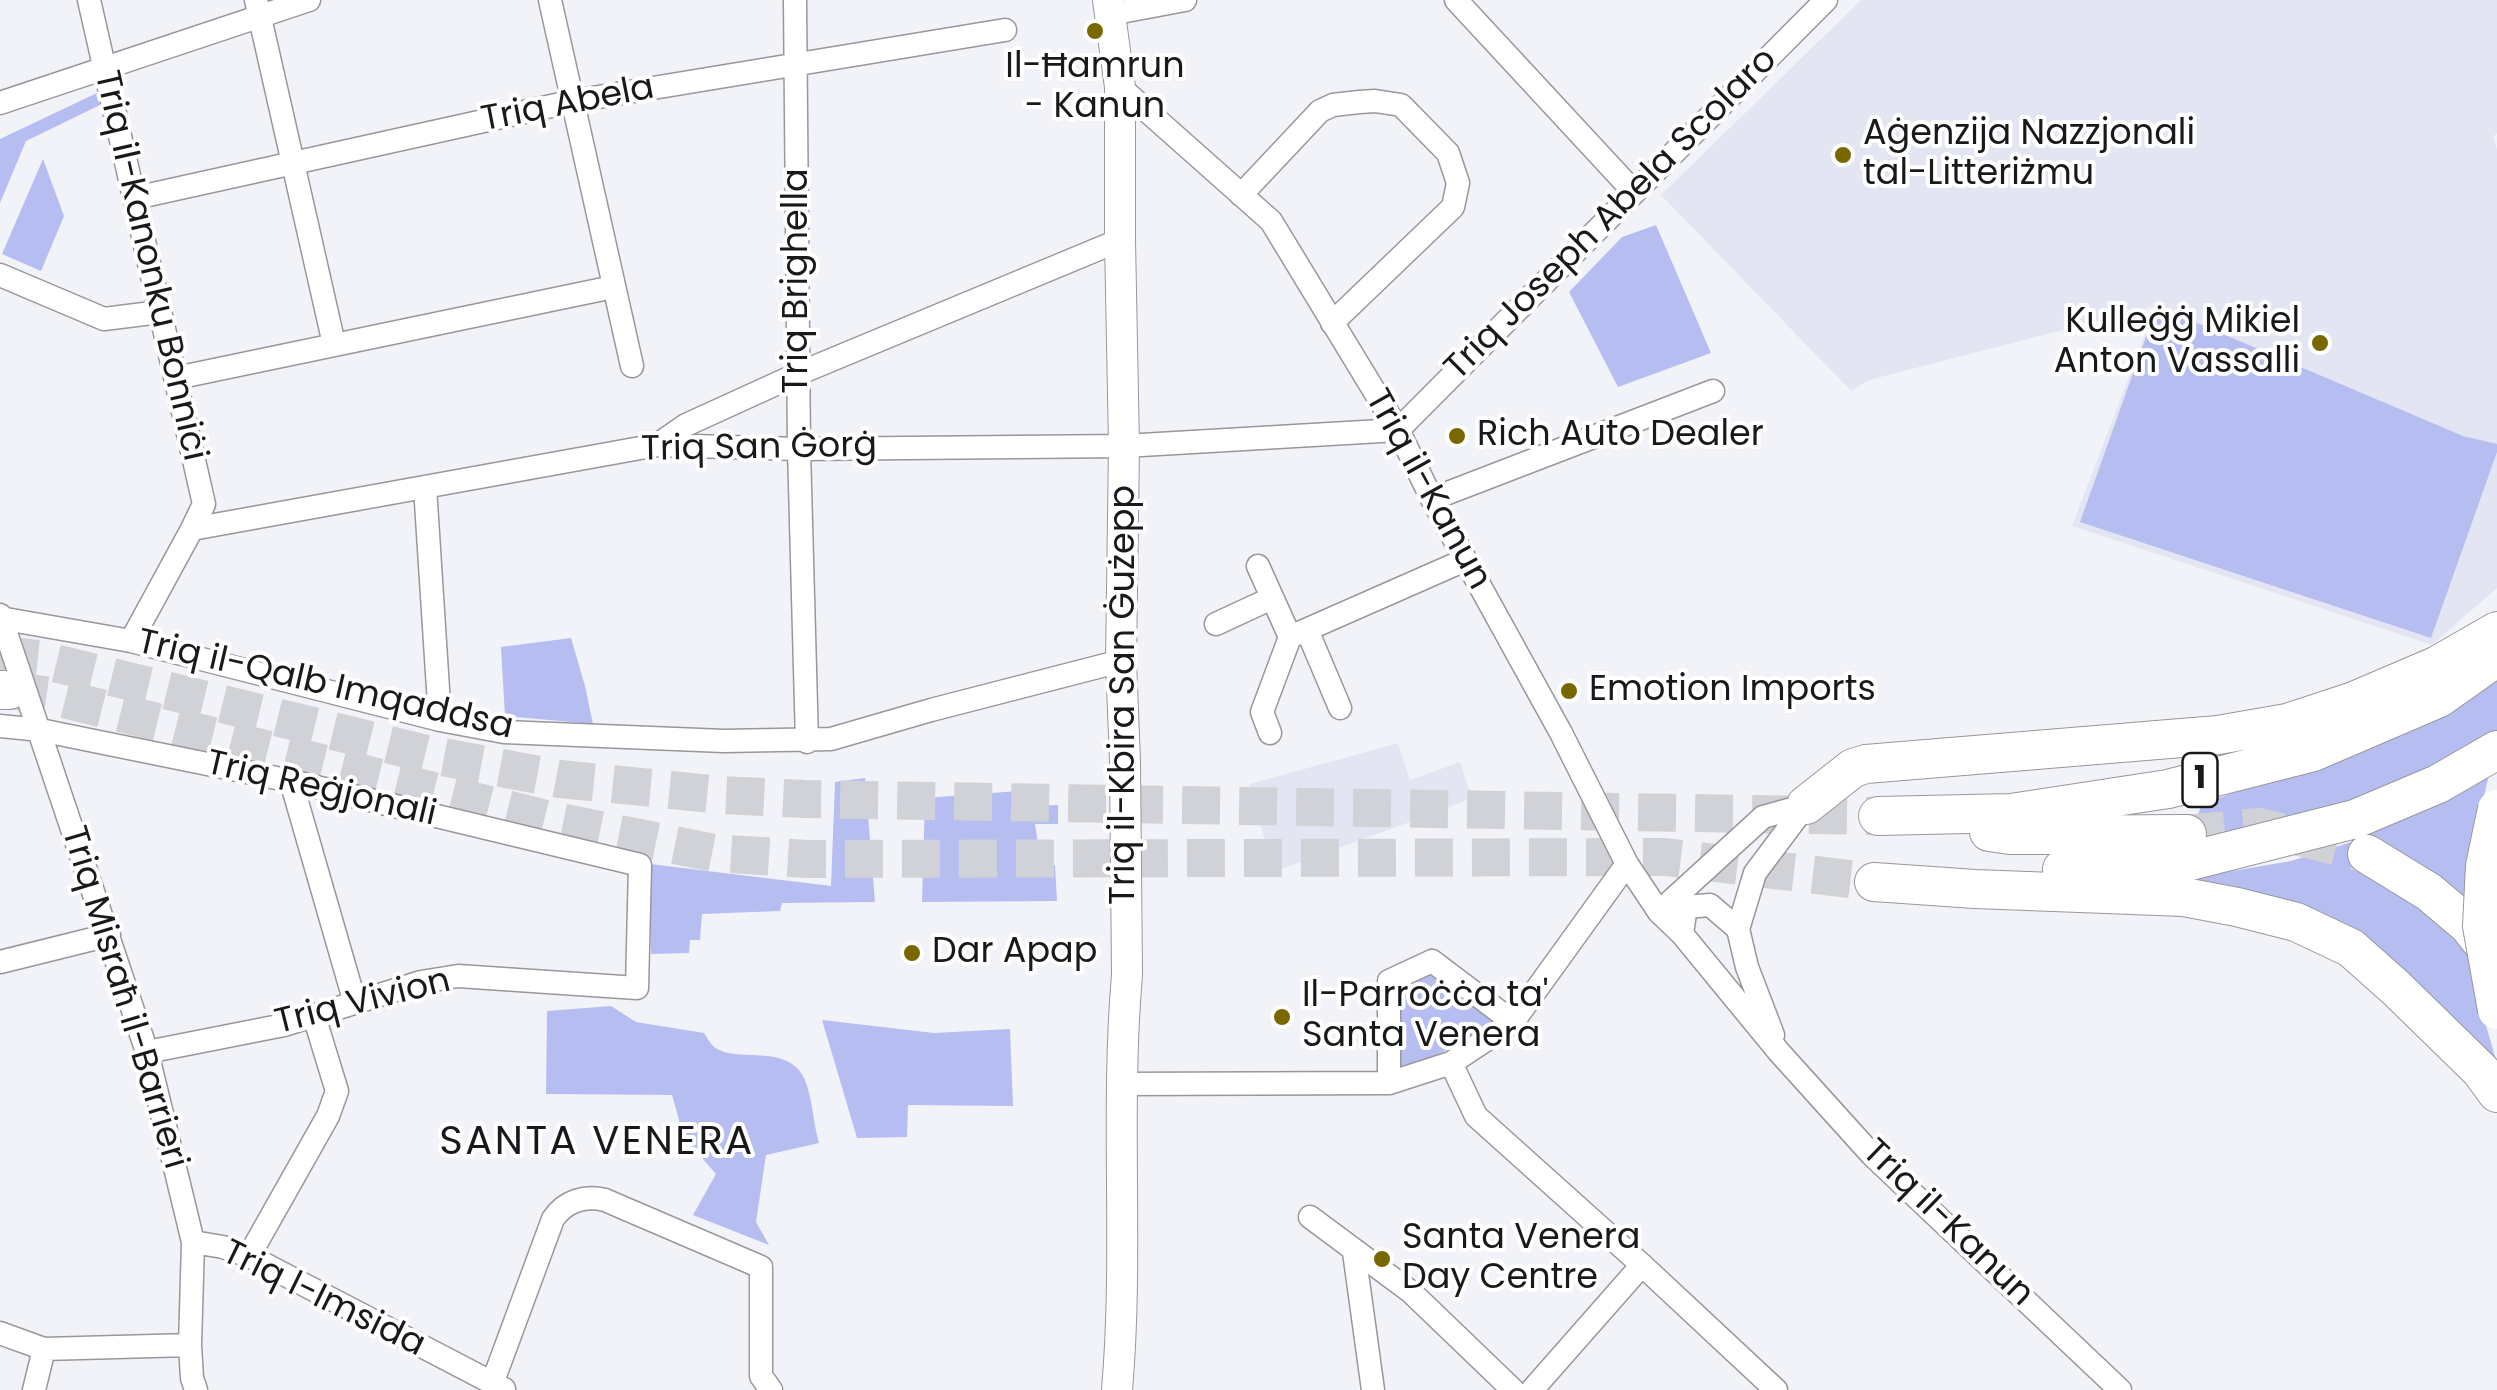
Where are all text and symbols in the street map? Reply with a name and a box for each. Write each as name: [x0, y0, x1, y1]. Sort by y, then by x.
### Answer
marker: Il-Ħamrun - Kanun: [1084, 20, 1106, 42]
street label: Triq Joseph Abela Scolaro: [1437, 40, 1787, 390]
place label: Il-Ħamrun - Kanun: [1005, 47, 1185, 129]
street label: Triq il-Kanonku Bonniċi: [84, 67, 214, 465]
street label: Triq Abela: [478, 68, 658, 142]
place label: Aġenzija Nazzjonali tal-Litteriżmu: [1863, 114, 2195, 196]
marker: Aġenzija Nazzjonali tal-Litteriżmu: [1832, 144, 1854, 166]
street label: Triq Brighella: [777, 168, 819, 394]
place label: Kulleġġ Mikiel Anton Vassalli: [2054, 302, 2300, 384]
marker: Kulleġġ Mikiel Anton Vassalli: [2309, 332, 2331, 354]
street label: Triq il-Kanun: [1355, 383, 1499, 597]
place label: Rich Auto Dealer: [1477, 415, 1764, 457]
marker: Rich Auto Dealer: [1446, 425, 1468, 447]
street label: Triq San Ġorġ: [641, 426, 877, 472]
street label: Triq il-Kbira San Ġużepp: [1104, 485, 1146, 905]
street label: Triq il-Qalb Imqaddsa: [133, 622, 517, 750]
place label: Emotion Imports: [1589, 670, 1876, 712]
marker: Emotion Imports: [1558, 680, 1580, 702]
street label: Triq Reġjonali: [202, 743, 440, 837]
road number: 1: [2182, 753, 2218, 807]
street label: Triq Misraħ il-Barrieri: [51, 822, 195, 1174]
place label: Dar Apap: [932, 932, 1097, 974]
marker: Dar Apap: [901, 942, 923, 964]
street label: Triq Vivion: [271, 961, 455, 1045]
place label: Il-Parroċċa ta' Santa Venera: [1302, 976, 1548, 1058]
marker: Il-Parroċċa ta' Santa Venera: [1271, 1006, 1293, 1028]
district label: SANTA VENERA: [439, 1120, 755, 1168]
street label: Triq il-Kanun: [1853, 1132, 2041, 1316]
place label: Santa Venera Day Centre: [1402, 1218, 1641, 1300]
street label: Triq l-Imsida: [215, 1233, 431, 1367]
marker: Santa Venera Day Centre: [1371, 1248, 1393, 1270]

